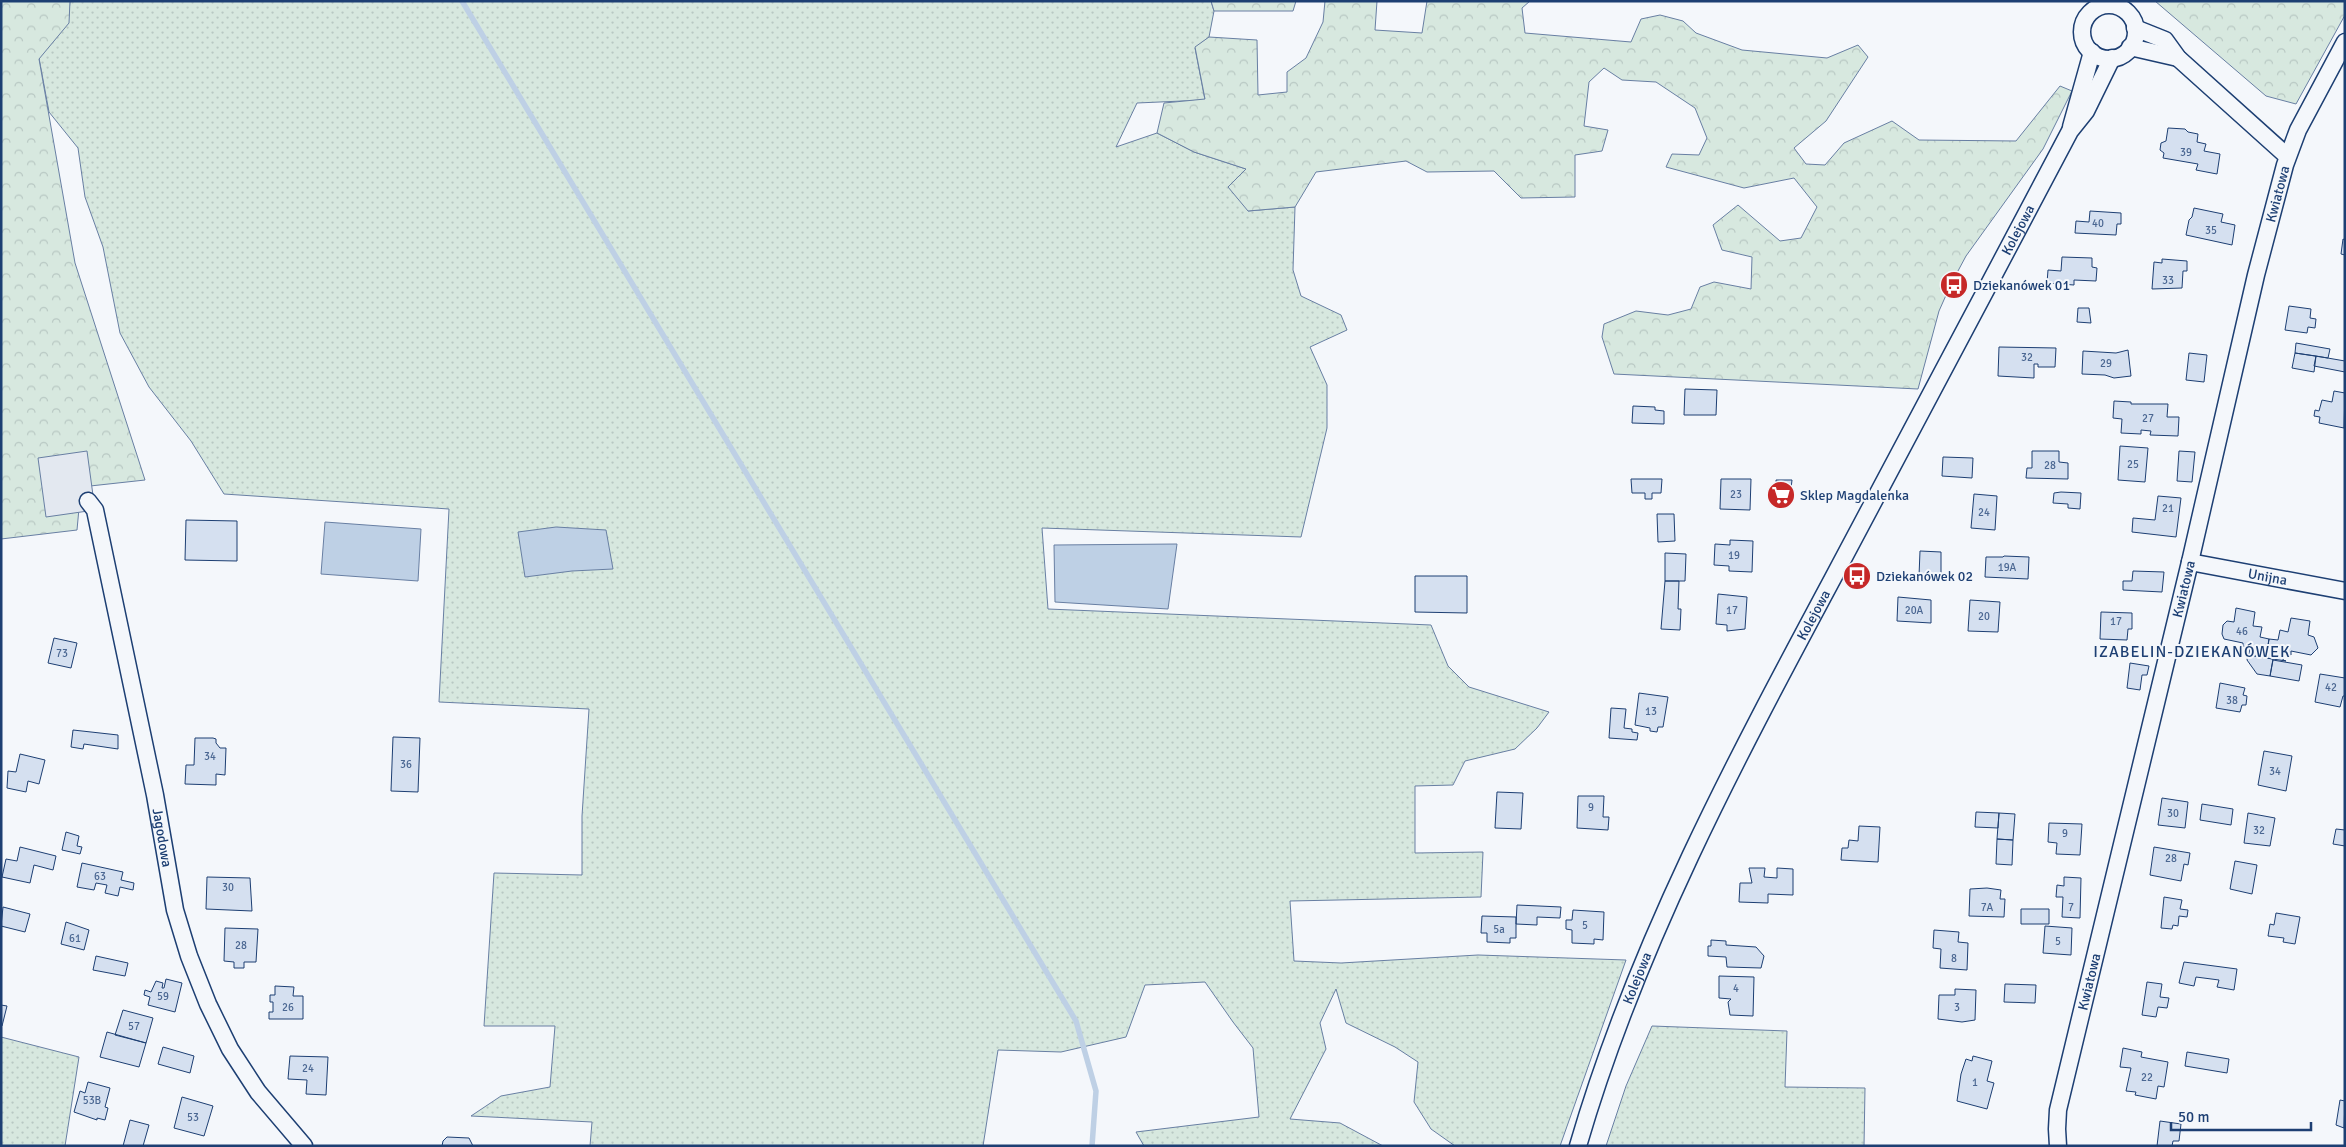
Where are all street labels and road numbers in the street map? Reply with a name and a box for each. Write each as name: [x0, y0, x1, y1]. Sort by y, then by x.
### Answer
street label: Kwiatowa: [2262, 164, 2293, 224]
street label: Kolejowa: [1997, 202, 2038, 258]
street label: Kwiatowa: [2168, 559, 2199, 619]
street label: Unijna: [2247, 565, 2289, 589]
street label: Kolejowa: [1793, 587, 1834, 643]
street label: Jagodowa: [149, 807, 176, 868]
street label: Kolejowa: [1619, 950, 1655, 1007]
street label: Kwiatowa: [2074, 951, 2104, 1012]

